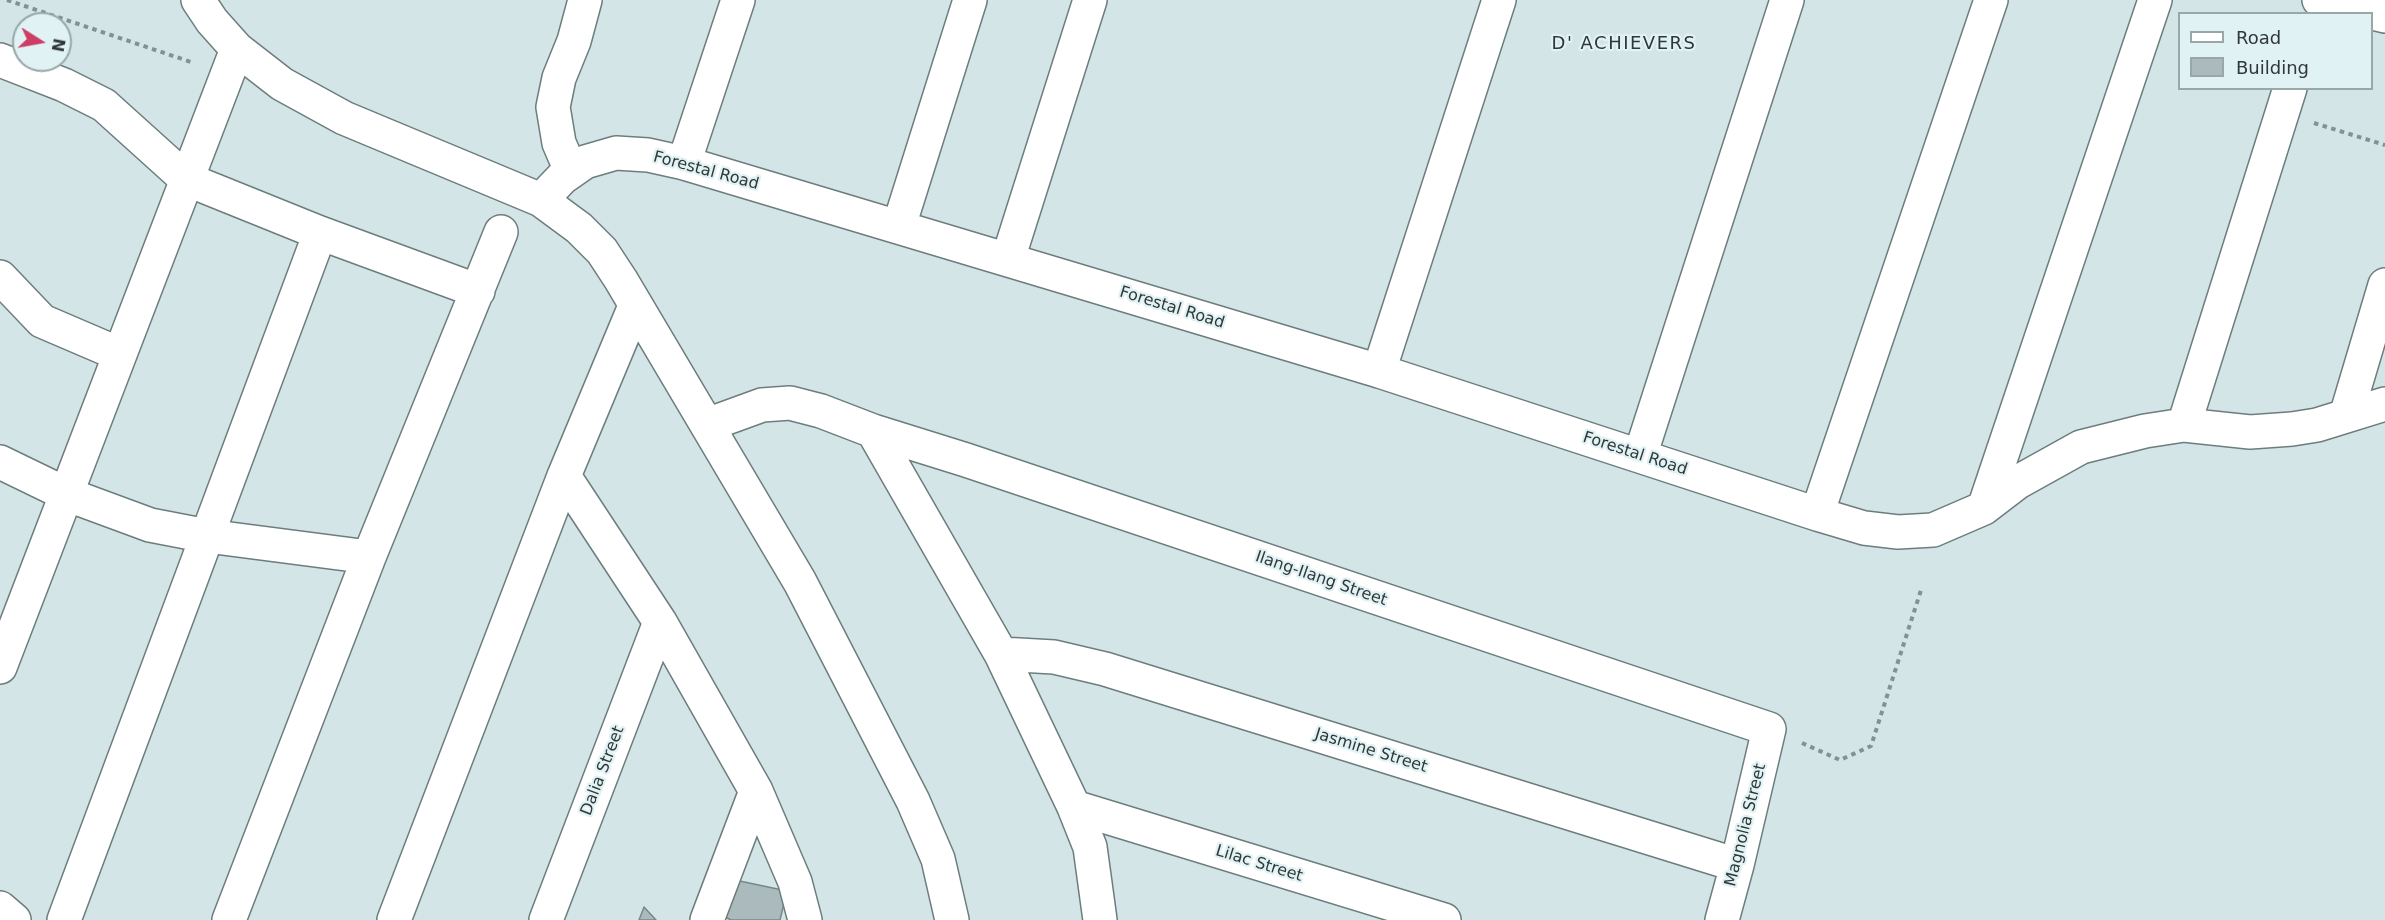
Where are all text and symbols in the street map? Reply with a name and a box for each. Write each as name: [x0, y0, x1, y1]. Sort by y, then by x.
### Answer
north arrow: [12, 12, 72, 72]
legend: [2178, 12, 2373, 90]
text: Road: [2236, 27, 2281, 48]
district label: D' ACHIEVERS: [1552, 33, 1696, 55]
text: N: [48, 37, 69, 54]
text: Building: [2236, 57, 2309, 78]
street label: Forestal Road: [651, 148, 761, 194]
street label: Forestal Road: [1117, 283, 1227, 333]
street label: Forestal Road: [1580, 428, 1690, 480]
street label: Ilang-Ilang Street: [1253, 547, 1389, 611]
street label: Dalia Street: [577, 723, 629, 819]
street label: Jasmine Street: [1312, 725, 1430, 777]
street label: Magnolia Street: [1721, 762, 1771, 888]
street label: Lilac Street: [1213, 842, 1305, 886]

